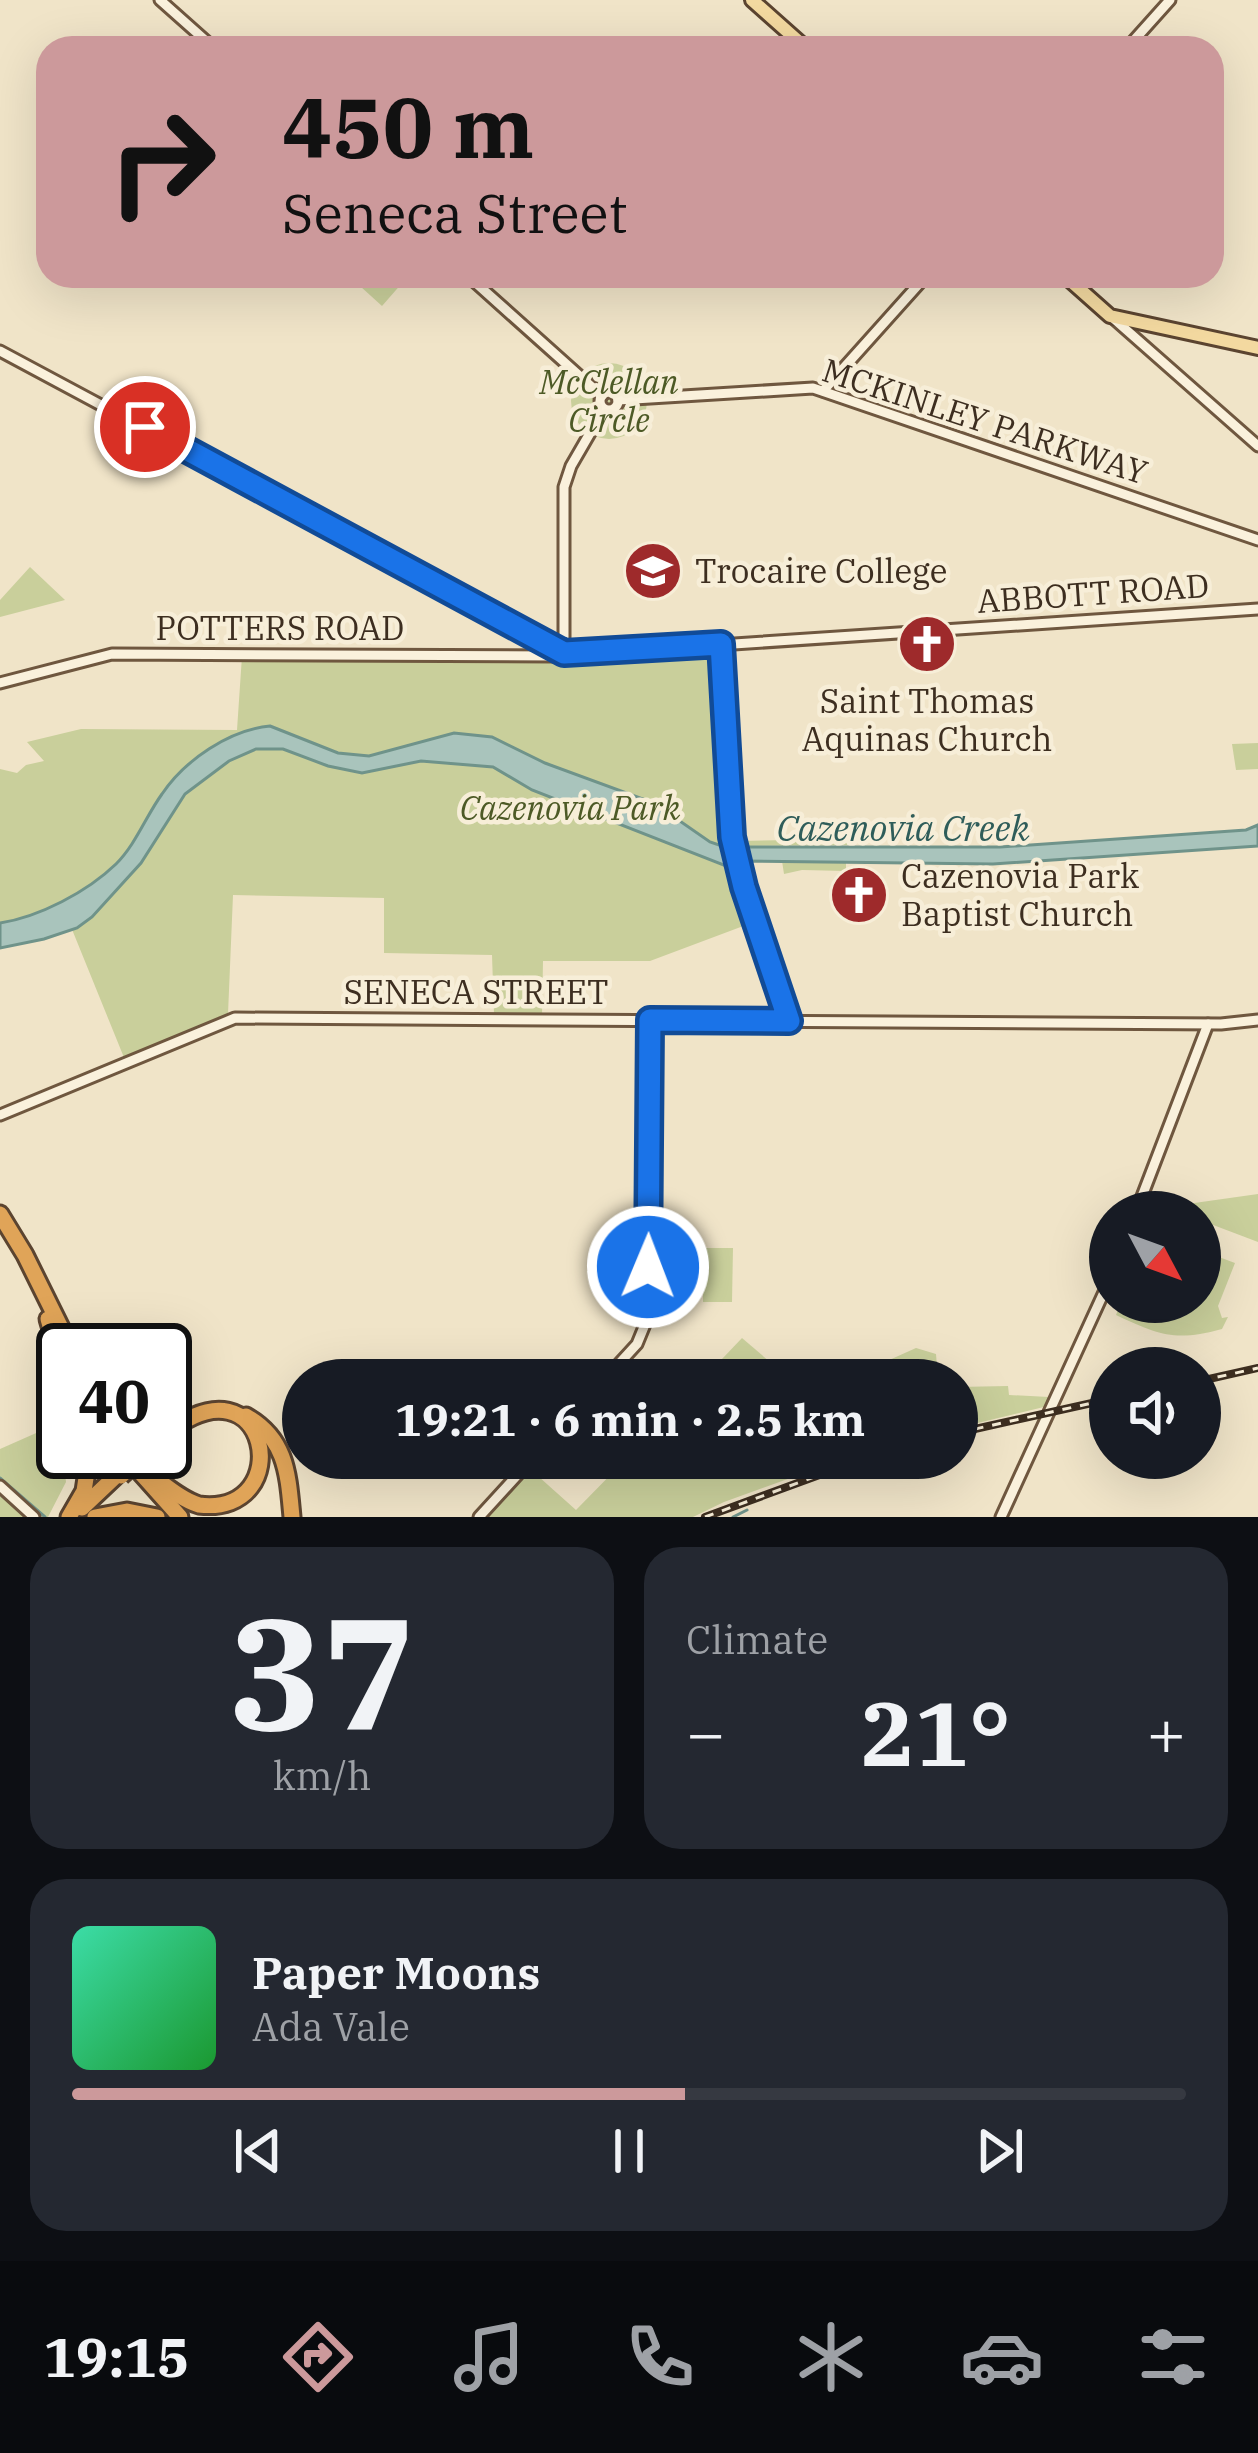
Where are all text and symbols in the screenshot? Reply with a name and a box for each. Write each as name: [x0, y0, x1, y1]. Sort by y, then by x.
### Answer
text: 450 m: [282, 72, 534, 181]
icon: right: [84, 84, 240, 240]
text: Seneca Street: [282, 178, 628, 248]
street label: MCKINLEY PARKWAY: [817, 348, 1153, 493]
park label: McClellan Circle: [538, 360, 679, 441]
pin: [94, 376, 196, 478]
icon: arrive: [112, 394, 178, 460]
school or university icon: Trocaire College: [622, 540, 684, 602]
place label: Trocaire College: [695, 549, 948, 592]
street label: ABBOTT ROAD: [976, 563, 1210, 622]
street label: POTTERS ROAD: [156, 606, 404, 649]
church icon: Saint Thomas Aquinas Church: [896, 613, 958, 675]
place label: Saint Thomas Aquinas Church: [802, 679, 1052, 760]
park label: Cazenovia Park: [460, 786, 681, 829]
water label: Cazenovia Creek: [776, 804, 1030, 851]
place label: Cazenovia Park Baptist Church: [901, 854, 1139, 935]
church icon: Cazenovia Park Baptist Church: [828, 864, 890, 926]
street label: SENECA STREET: [343, 970, 609, 1013]
north arrow: [1089, 1191, 1221, 1323]
map controls: [1089, 1191, 1221, 1479]
position arrow: [585, 1204, 711, 1330]
speed limit sign: 40: [36, 1323, 192, 1479]
button: sound: [1089, 1347, 1221, 1479]
text: 19:21 · 6 min · 2.5 km: [395, 1390, 865, 1448]
text: 37: [228, 1570, 416, 1773]
text: Climate: [686, 1614, 828, 1665]
text: 21°: [861, 1674, 1011, 1791]
text: −: [686, 1689, 726, 1775]
text: +: [1146, 1689, 1186, 1775]
text: km/h: [273, 1750, 371, 1801]
text: Paper Moons: [252, 1943, 540, 2001]
text: Ada Vale: [252, 2001, 410, 2052]
icon: previous: [225, 2118, 291, 2184]
icon: pause: [596, 2118, 662, 2184]
icon: next: [967, 2118, 1033, 2184]
icon: directions: [276, 2315, 360, 2399]
icon: music: [447, 2315, 531, 2399]
icon: phone: [618, 2315, 702, 2399]
icon: climate: [789, 2315, 873, 2399]
icon: car: [960, 2315, 1044, 2399]
icon: filters: [1131, 2315, 1215, 2399]
text: 19:15: [43, 2322, 189, 2392]

